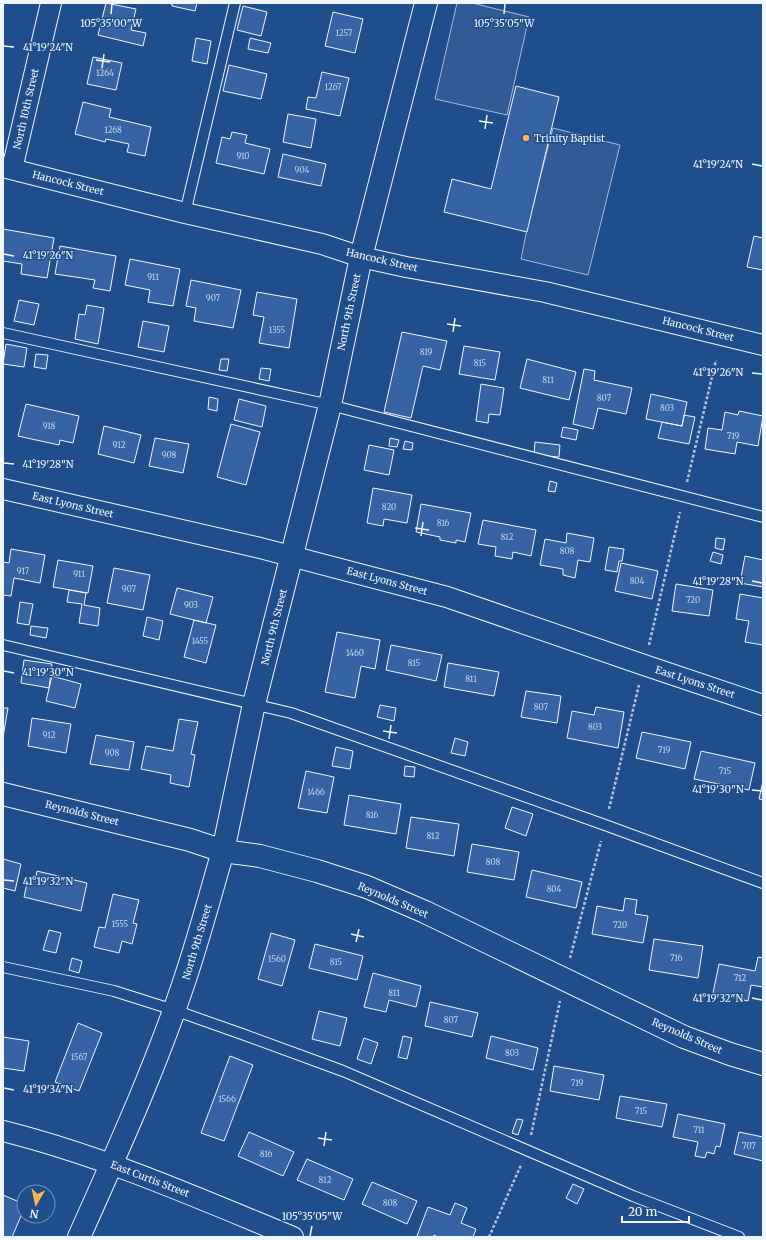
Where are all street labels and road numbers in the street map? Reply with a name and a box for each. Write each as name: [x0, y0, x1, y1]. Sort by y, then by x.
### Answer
street label: North 10th Street: [10, 67, 42, 151]
street label: Hancock Street: [31, 168, 105, 198]
street label: Hancock Street: [345, 245, 419, 275]
street label: North 9th Street: [335, 272, 364, 352]
street label: Hancock Street: [661, 314, 735, 344]
street label: East Lyons Street: [31, 489, 115, 521]
street label: East Lyons Street: [345, 564, 429, 598]
street label: North 9th Street: [258, 587, 290, 667]
street label: East Lyons Street: [654, 663, 737, 701]
street label: Reynolds Street: [44, 798, 120, 828]
street label: Reynolds Street: [356, 879, 430, 921]
street label: North 9th Street: [179, 903, 215, 981]
street label: Reynolds Street: [650, 1015, 724, 1057]
street label: East Curtis Street: [109, 1158, 191, 1200]

